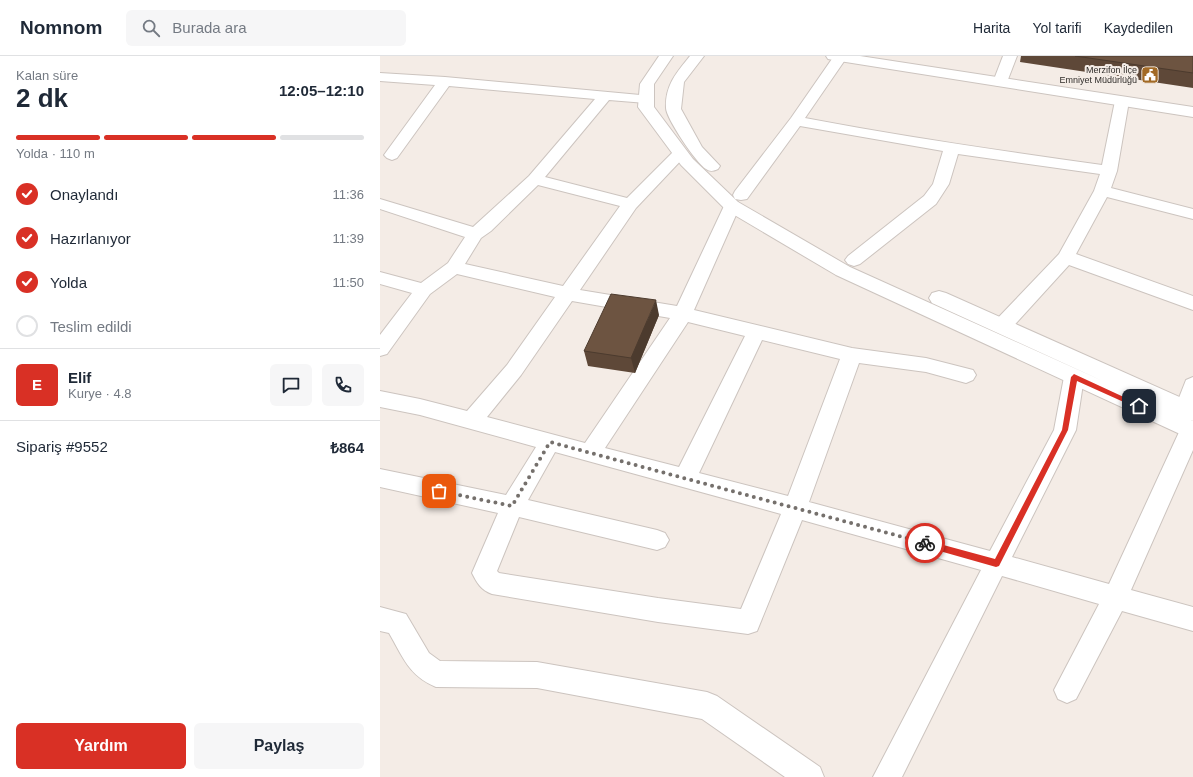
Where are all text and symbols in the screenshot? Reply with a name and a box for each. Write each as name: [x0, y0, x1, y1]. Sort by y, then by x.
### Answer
search box: [126, 10, 406, 46]
text: Nomnom: [20, 17, 102, 38]
icon: search: [140, 17, 162, 39]
text: Burada ara: [172, 19, 247, 36]
text: Harita: [973, 20, 1010, 36]
text: Yol tarifi: [1032, 20, 1082, 36]
text: Kaydedilen: [1104, 20, 1173, 36]
place label: Merzifon İlçe Emniyet Müdürlüğü: [1059, 65, 1137, 85]
public building icon: Merzifon İlçe Emniyet Müdürlüğü: [1140, 65, 1160, 85]
text: Kalan süre: [16, 68, 78, 83]
text: 12:05–12:10: [279, 82, 364, 99]
text: 2 dk: [16, 83, 68, 113]
text: Yolda · 110 m: [16, 146, 95, 161]
icon: check: [16, 183, 38, 205]
text: Onaylandı: [50, 186, 118, 203]
text: 11:36: [332, 187, 364, 202]
icon: check: [16, 227, 38, 249]
text: Hazırlanıyor: [50, 230, 131, 247]
text: 11:39: [332, 231, 364, 246]
icon: check: [16, 271, 38, 293]
text: Yolda: [50, 274, 87, 291]
text: 11:50: [332, 275, 364, 290]
text: Teslim edildi: [50, 318, 132, 335]
button: chat: [270, 364, 312, 406]
button: phone: [322, 364, 364, 406]
text: Elif: [68, 369, 91, 386]
text: E: [32, 376, 42, 393]
text: Kurye · 4.8: [68, 386, 132, 401]
pin: [1122, 389, 1156, 423]
icon: home: [1128, 395, 1150, 417]
text: Sipariş #9552: [16, 438, 108, 455]
text: ₺864: [330, 439, 364, 456]
pin: [422, 474, 456, 508]
icon: bag: [428, 480, 450, 502]
courier: [905, 523, 945, 563]
icon: bike: [914, 532, 936, 554]
button: Yardım: [16, 723, 186, 769]
button: Paylaş: [194, 723, 364, 769]

